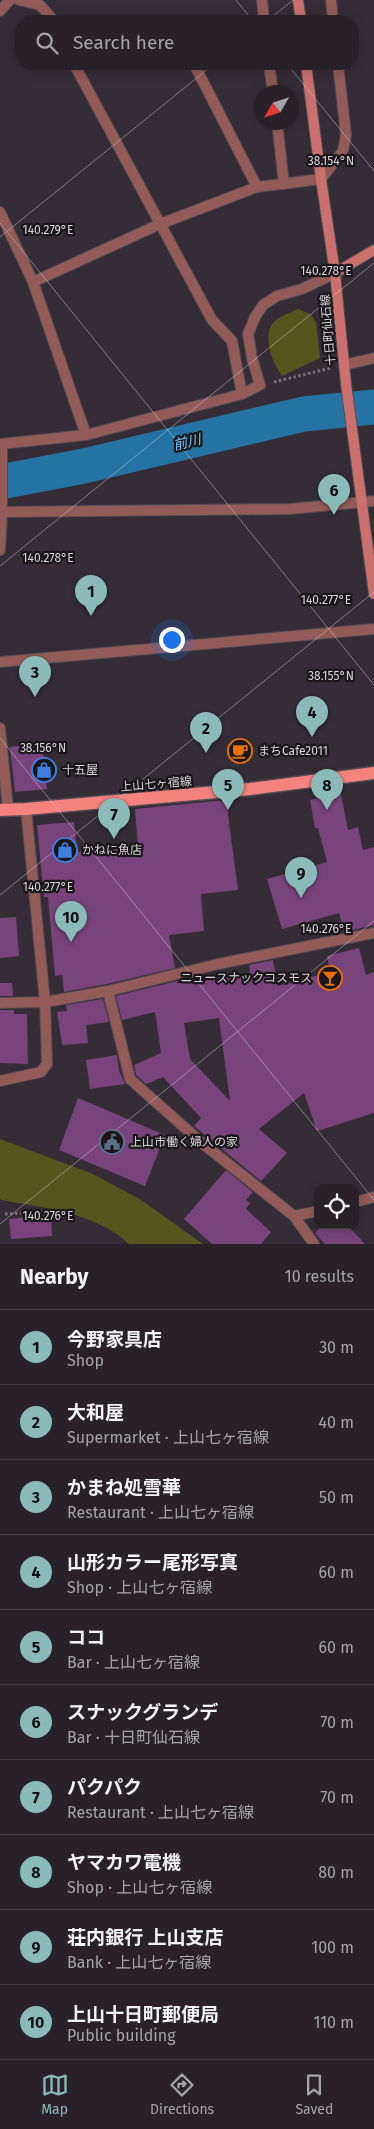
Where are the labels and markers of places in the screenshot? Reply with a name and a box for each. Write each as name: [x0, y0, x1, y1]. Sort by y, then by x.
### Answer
pin: 6: [318, 474, 350, 515]
pin: 1: [75, 575, 107, 616]
pin: 3: [19, 656, 51, 697]
pin: 4: [296, 696, 328, 737]
pin: 2: [190, 712, 222, 753]
cafe icon: まちCafe2011: [227, 738, 253, 764]
place label: まちCafe2011: [258, 744, 328, 758]
shop icon: 十五屋: [31, 757, 57, 783]
place label: 十五屋: [62, 763, 98, 777]
pin: 5: [212, 769, 244, 810]
pin: 8: [311, 769, 343, 810]
pin: 7: [98, 798, 130, 839]
shop icon: かねに魚店: [52, 837, 78, 863]
place label: かねに魚店: [82, 843, 142, 857]
pin: 9: [285, 857, 317, 898]
pin: 10: [55, 901, 87, 942]
bar icon: ニュースナックコスモス: [317, 965, 343, 991]
place label: ニュースナックコスモス: [181, 971, 312, 985]
public building icon: 上山市働く婦人の家: [99, 1129, 125, 1155]
place label: 上山市働く婦人の家: [130, 1135, 238, 1149]

